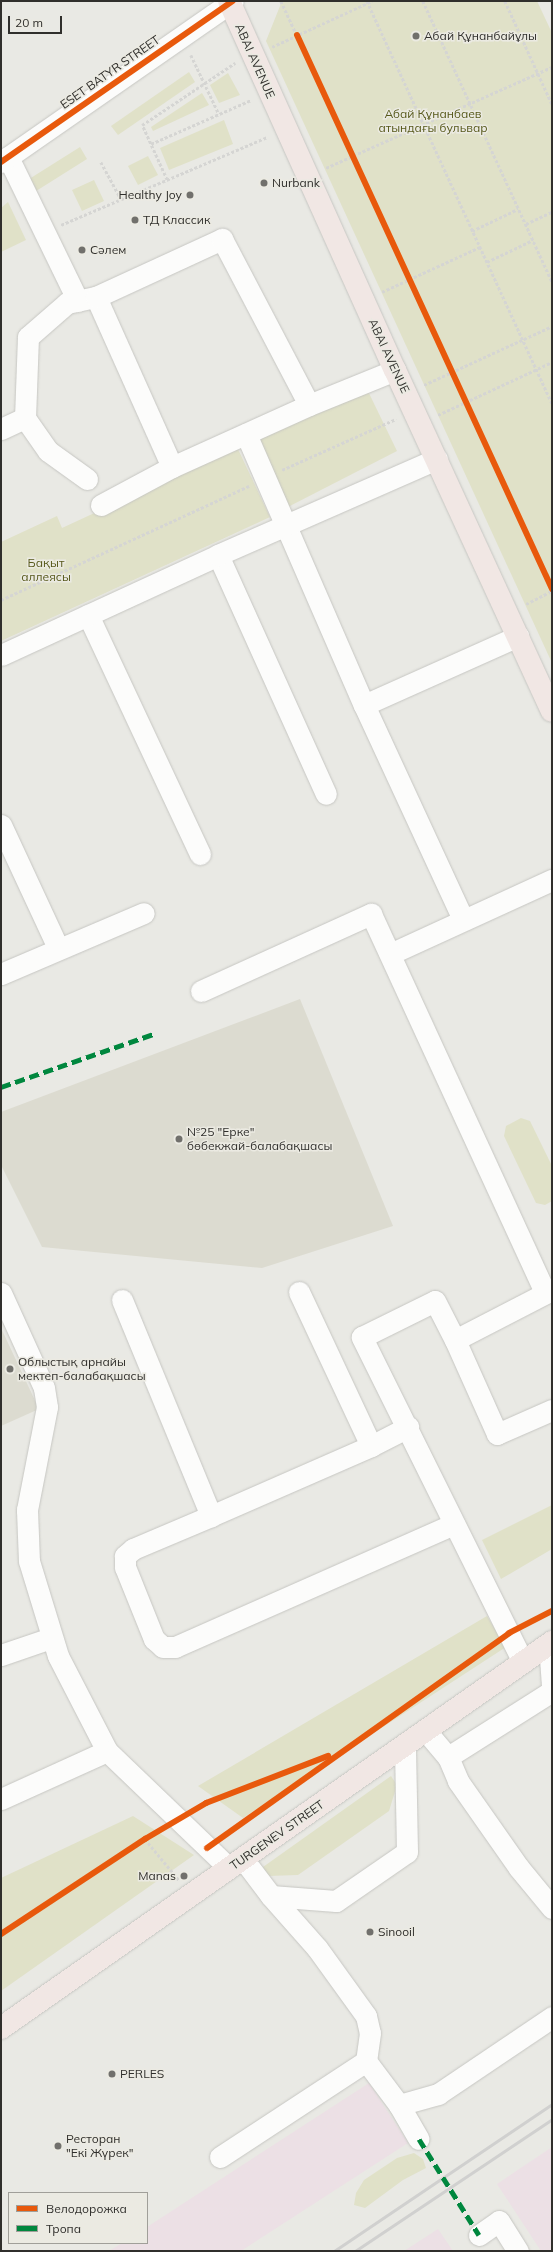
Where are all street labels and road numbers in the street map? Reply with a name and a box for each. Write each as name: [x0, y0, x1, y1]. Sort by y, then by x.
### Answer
street label: ABAI AVENUE: [232, 21, 278, 101]
street label: ESET BATYR STREET: [58, 32, 162, 112]
street label: ABAI AVENUE: [366, 317, 412, 395]
street label: TURGENEV STREET: [227, 1797, 327, 1873]

